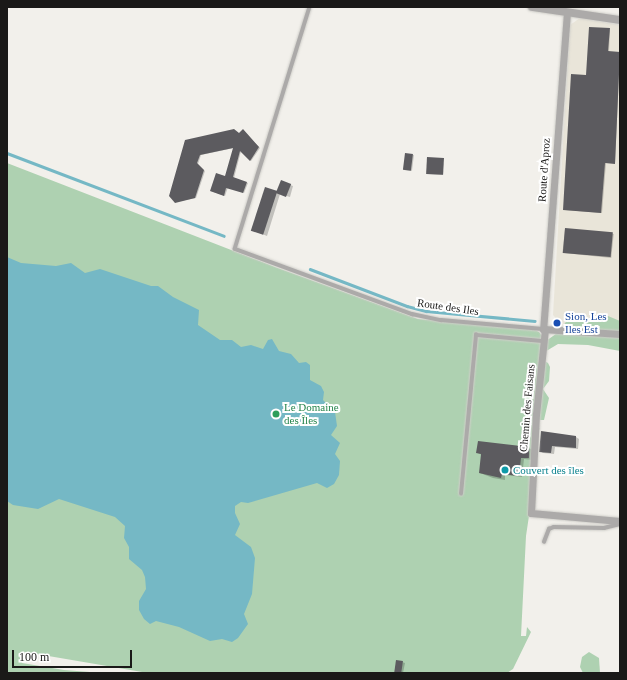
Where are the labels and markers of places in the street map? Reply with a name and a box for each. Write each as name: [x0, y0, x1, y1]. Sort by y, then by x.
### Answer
place label: Sion, Les Iles Est: [565, 310, 607, 336]
marker: Sion, Les Iles Est: [552, 318, 562, 328]
place label: Le Domaine des Îles: [284, 401, 339, 427]
marker: Le Domaine des Îles: [271, 409, 281, 419]
place label: Couvert des îles: [513, 463, 584, 477]
marker: Couvert des îles: [500, 465, 510, 475]

